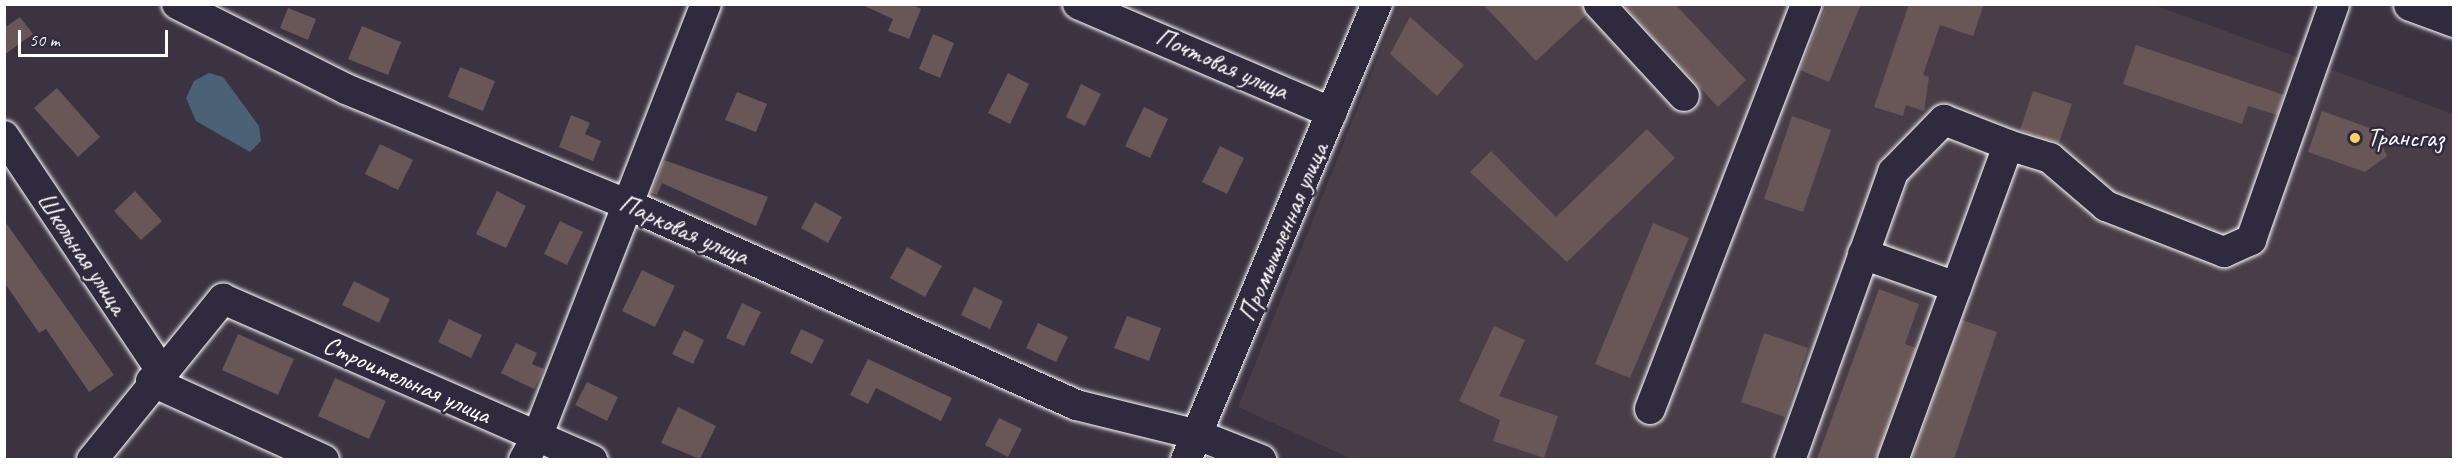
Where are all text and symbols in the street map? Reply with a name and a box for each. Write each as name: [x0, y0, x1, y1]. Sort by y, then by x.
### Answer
scale bar: [21, 18, 171, 56]
street label: Почтовая улица: [1150, 21, 1294, 107]
text: 50 m: [29, 29, 60, 51]
place label: Трансгаз: [2367, 122, 2444, 154]
marker: Трансгаз: [2348, 131, 2362, 145]
street label: Промышленная улица: [1231, 137, 1335, 327]
street label: Школьная улица: [30, 186, 134, 320]
street label: Парковая улица: [614, 187, 754, 273]
street label: Строительная улица: [318, 329, 496, 431]

